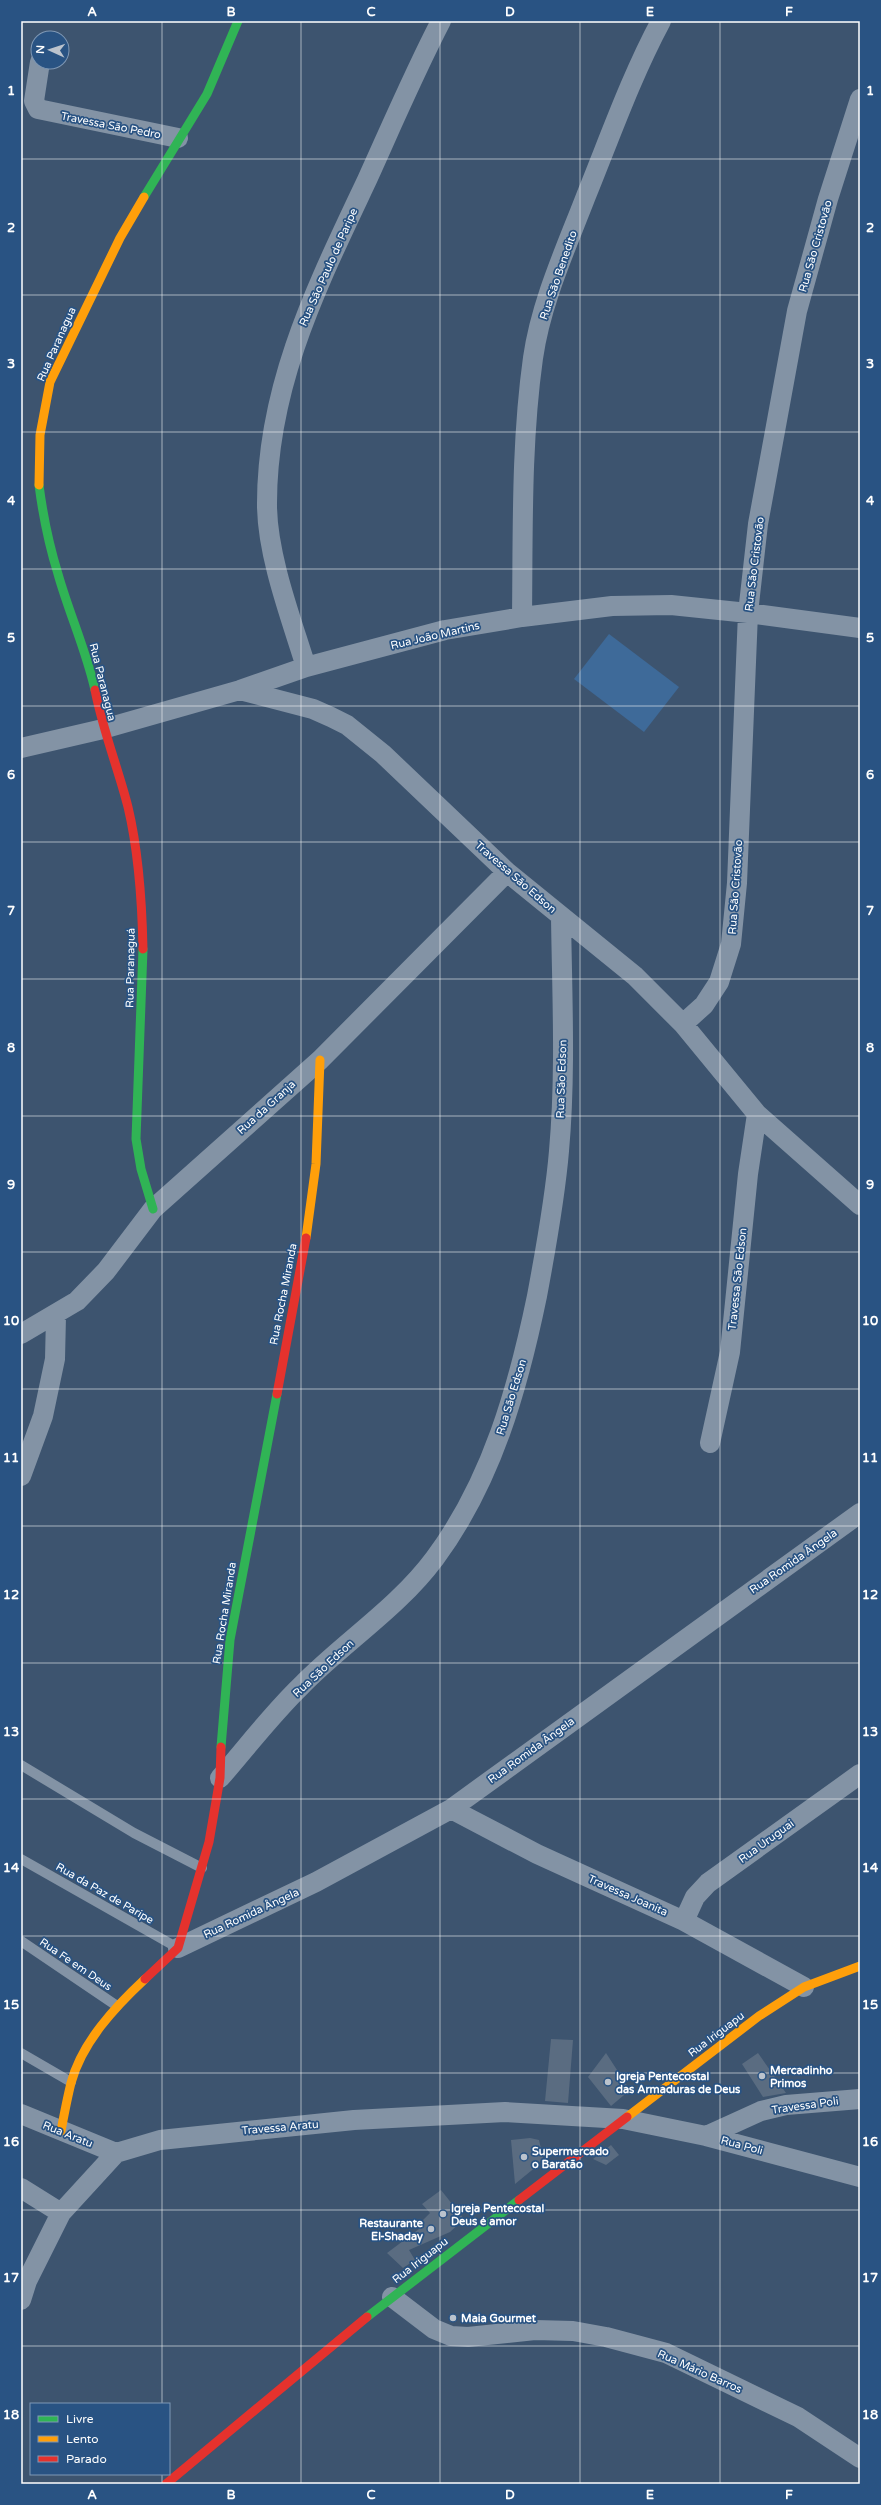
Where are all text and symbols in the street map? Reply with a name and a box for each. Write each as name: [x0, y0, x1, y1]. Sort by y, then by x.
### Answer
text: A: [87, 4, 97, 20]
text: B: [226, 4, 236, 20]
text: C: [366, 4, 376, 20]
text: D: [505, 4, 515, 20]
text: E: [646, 4, 654, 20]
text: F: [785, 4, 793, 20]
north arrow: [30, 30, 70, 70]
text: N: [34, 45, 47, 54]
text: 1: [7, 83, 15, 99]
text: 1: [866, 83, 874, 99]
street label: Travessa São Pedro: [60, 109, 162, 142]
street label: Rua São Cristovão: [796, 198, 835, 294]
street label: Rua São Paulo de Paripe: [297, 206, 360, 328]
text: 2: [7, 220, 15, 236]
text: 2: [866, 220, 874, 236]
street label: Rua São Benedito: [537, 229, 580, 321]
street label: Rua Paranagua: [34, 305, 79, 383]
text: 3: [7, 356, 15, 372]
text: 3: [866, 356, 874, 372]
text: 4: [7, 493, 16, 509]
text: 4: [866, 493, 875, 509]
street label: Rua São Cristovão: [742, 516, 767, 612]
street label: Rua João Martins: [389, 619, 481, 652]
text: 5: [7, 630, 15, 646]
text: 5: [866, 630, 874, 646]
street label: Rua Paranagua: [87, 642, 118, 722]
text: 6: [7, 767, 15, 783]
text: 6: [866, 767, 874, 783]
street label: Travessa São Edson: [473, 839, 559, 916]
street label: Rua São Cristovão: [726, 839, 745, 935]
text: 7: [7, 903, 15, 919]
text: 7: [866, 903, 874, 919]
street label: Rua Paranaguá: [123, 928, 138, 1008]
text: 8: [7, 1040, 15, 1056]
street label: Rua São Edson: [554, 1040, 569, 1119]
text: 8: [866, 1040, 874, 1056]
street label: Rua da Granja: [235, 1078, 298, 1137]
text: 9: [7, 1177, 15, 1193]
text: 9: [866, 1177, 874, 1193]
street label: Travessa São Edson: [726, 1227, 749, 1331]
street label: Rua Rocha Miranda: [267, 1242, 300, 1346]
text: 10: [3, 1313, 19, 1329]
text: 10: [862, 1313, 878, 1329]
street label: Rua São Edson: [494, 1358, 529, 1437]
text: 11: [3, 1450, 19, 1466]
text: 11: [862, 1450, 878, 1466]
street label: Rua Romida Ângela: [747, 1526, 840, 1597]
street label: Rua Rocha Miranda: [210, 1561, 239, 1665]
text: 12: [3, 1587, 19, 1603]
text: 12: [862, 1587, 878, 1603]
street label: Rua São Edson: [290, 1637, 357, 1700]
street label: Rua Romida Ângela: [485, 1715, 577, 1786]
text: 13: [3, 1724, 19, 1740]
text: 13: [862, 1724, 878, 1740]
street label: Rua Uruguai: [736, 1817, 796, 1866]
text: 14: [3, 1860, 20, 1876]
street label: Rua da Paz de Paripe: [54, 1860, 156, 1927]
text: 14: [862, 1860, 879, 1876]
street label: Travessa Joanita: [586, 1872, 670, 1919]
street label: Rua Romida Ângela: [201, 1886, 301, 1941]
street label: Rua Fe em Deus: [37, 1935, 114, 1993]
text: 15: [3, 1997, 19, 2013]
text: 15: [862, 1997, 878, 2013]
street label: Rua Iriguapu: [686, 2009, 747, 2060]
place label: Mercadinho Primos: [770, 2064, 833, 2090]
place label: Igreja Pentecostal das Armaduras de Deus: [616, 2070, 741, 2096]
marker: Mercadinho Primos: [757, 2071, 767, 2081]
marker: Igreja Pentecostal das Armaduras de Deus: [603, 2077, 613, 2087]
street label: Travessa Poli: [771, 2094, 839, 2117]
street label: Travessa Aratu: [241, 2118, 319, 2137]
street label: Rua Aratu: [41, 2119, 95, 2150]
text: 16: [3, 2134, 19, 2150]
street label: Rua Poli: [719, 2134, 764, 2157]
text: 16: [862, 2134, 878, 2150]
place label: Supermercado o Baratão: [532, 2145, 609, 2171]
marker: Supermercado o Baratão: [519, 2152, 529, 2162]
place label: Igreja Pentecostal Deus é amor: [451, 2202, 545, 2228]
marker: Igreja Pentecostal Deus é amor: [438, 2209, 448, 2219]
place label: Restaurante El-Shaday: [359, 2217, 424, 2244]
marker: Restaurante El-Shaday: [426, 2224, 436, 2234]
street label: Rua Iriguapu: [390, 2235, 451, 2286]
text: 17: [3, 2270, 19, 2286]
text: 17: [862, 2270, 878, 2286]
place label: Maia Gourmet: [461, 2312, 537, 2325]
marker: Maia Gourmet: [448, 2313, 458, 2323]
street label: Rua Mário Barros: [656, 2347, 744, 2396]
legend: [30, 2403, 170, 2475]
text: 18: [3, 2407, 19, 2423]
text: 18: [862, 2407, 878, 2423]
text: Livre: [66, 2412, 94, 2426]
text: Lento: [66, 2432, 99, 2446]
text: Parado: [66, 2452, 107, 2466]
text: A: [87, 2487, 97, 2503]
text: B: [226, 2487, 236, 2503]
text: C: [366, 2487, 376, 2503]
text: D: [505, 2487, 515, 2503]
text: E: [646, 2487, 654, 2503]
text: F: [785, 2487, 793, 2503]

